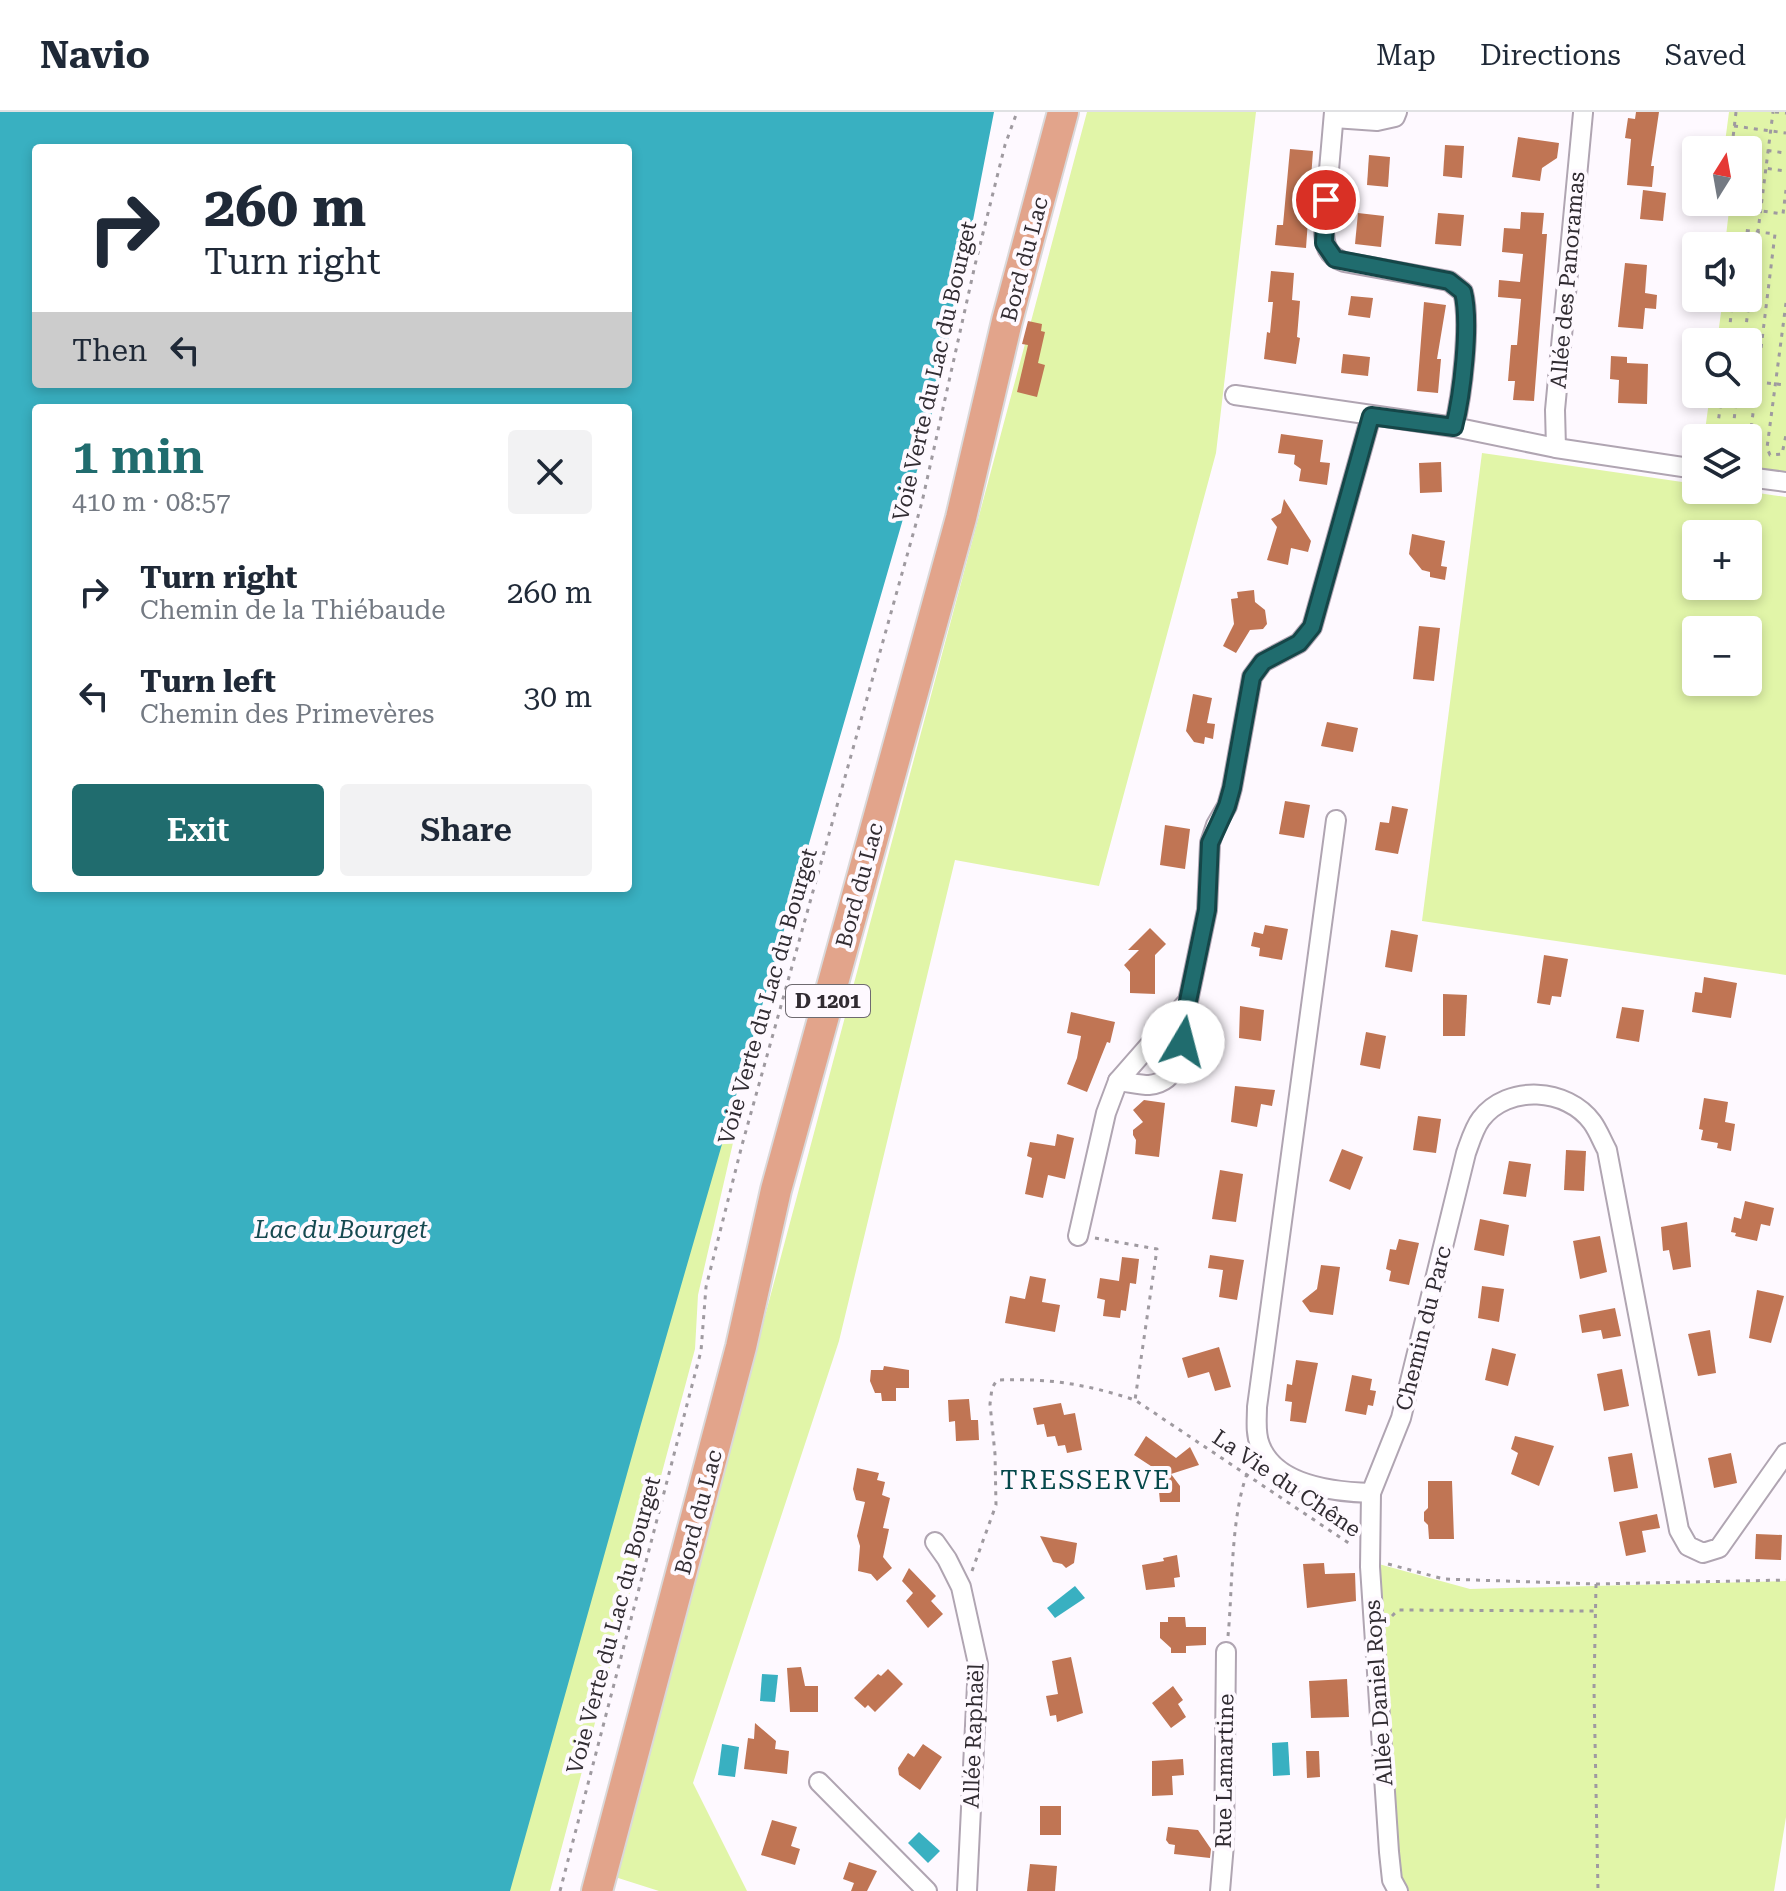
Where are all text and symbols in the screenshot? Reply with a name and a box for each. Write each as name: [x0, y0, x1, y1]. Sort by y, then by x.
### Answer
text: Navio: [40, 33, 150, 77]
text: Map: [1376, 39, 1436, 72]
text: Directions: [1480, 39, 1621, 72]
text: Saved: [1665, 39, 1746, 72]
north arrow: [1682, 136, 1762, 216]
map controls: [1682, 136, 1762, 696]
pin: [1292, 166, 1360, 234]
street label: Allée des Panoramas: [1546, 171, 1589, 390]
text: 260 m: [204, 174, 366, 240]
icon: right: [72, 176, 176, 280]
icon: arrive: [1304, 178, 1348, 222]
street label: Bord du Lac: [996, 194, 1053, 324]
street label: Voie Verte du Lac du Bourget: [888, 219, 981, 523]
button: sound: [1682, 232, 1762, 312]
text: Turn right: [204, 241, 381, 283]
icon: left: [163, 328, 207, 372]
button: search: [1682, 328, 1762, 408]
text: Then: [72, 333, 147, 368]
button: layers: [1682, 424, 1762, 504]
text: 1 min: [72, 429, 204, 485]
button: close: [508, 430, 592, 514]
text: 410 m · 08:57: [72, 487, 231, 517]
button: +: [1682, 520, 1762, 600]
text: Turn right: [140, 560, 297, 595]
icon: right: [72, 570, 116, 614]
text: 260 m: [507, 575, 592, 610]
text: Chemin de la Thiébaude: [140, 595, 445, 625]
button: −: [1682, 616, 1762, 696]
text: Turn left: [140, 664, 276, 699]
icon: left: [72, 674, 116, 718]
text: 30 m: [523, 679, 592, 714]
text: Chemin des Primevères: [140, 699, 434, 729]
button: Exit: [72, 784, 324, 876]
button: Share: [340, 784, 592, 876]
street label: Bord du Lac: [831, 820, 888, 950]
street label: Voie Verte du Lac du Bourget: [713, 845, 822, 1147]
road number: D 1201: [786, 985, 870, 1017]
position arrow: [1141, 1000, 1225, 1084]
water label: Lac du Bourget: [253, 1216, 428, 1244]
street label: Chemin du Parc: [1391, 1243, 1456, 1413]
street label: La Vie du Chêne: [1208, 1425, 1365, 1542]
street label: Bord du Lac: [670, 1447, 727, 1577]
district label: TRESSERVE: [1000, 1465, 1172, 1495]
street label: Voie Verte du Lac du Bourget: [562, 1474, 665, 1777]
street label: Allée Daniel Rops: [1360, 1599, 1397, 1787]
street label: Allée Raphaël: [958, 1663, 989, 1809]
street label: Rue Lamartine: [1211, 1693, 1238, 1849]

